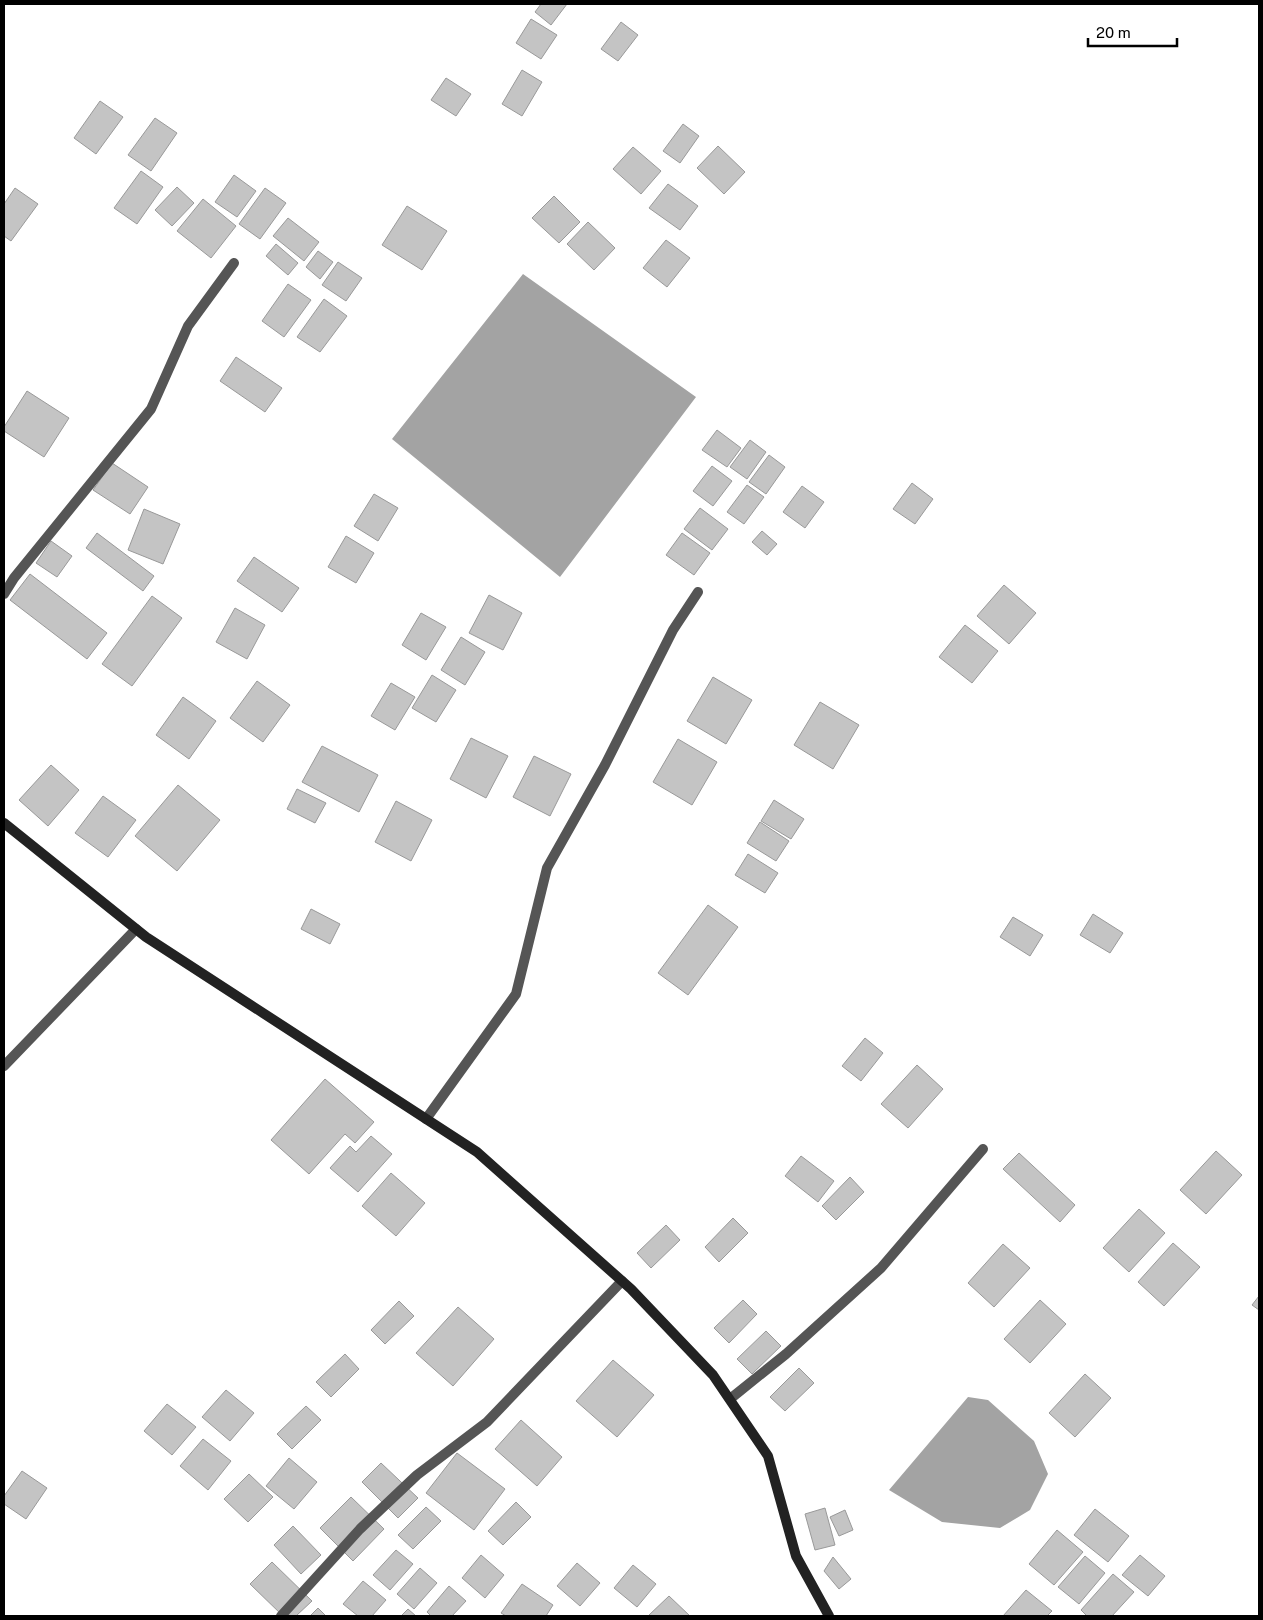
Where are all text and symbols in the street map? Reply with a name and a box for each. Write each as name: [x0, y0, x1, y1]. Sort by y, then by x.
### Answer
scale bar: [1088, 15, 1177, 47]
text: 20 m: [1096, 24, 1131, 41]

